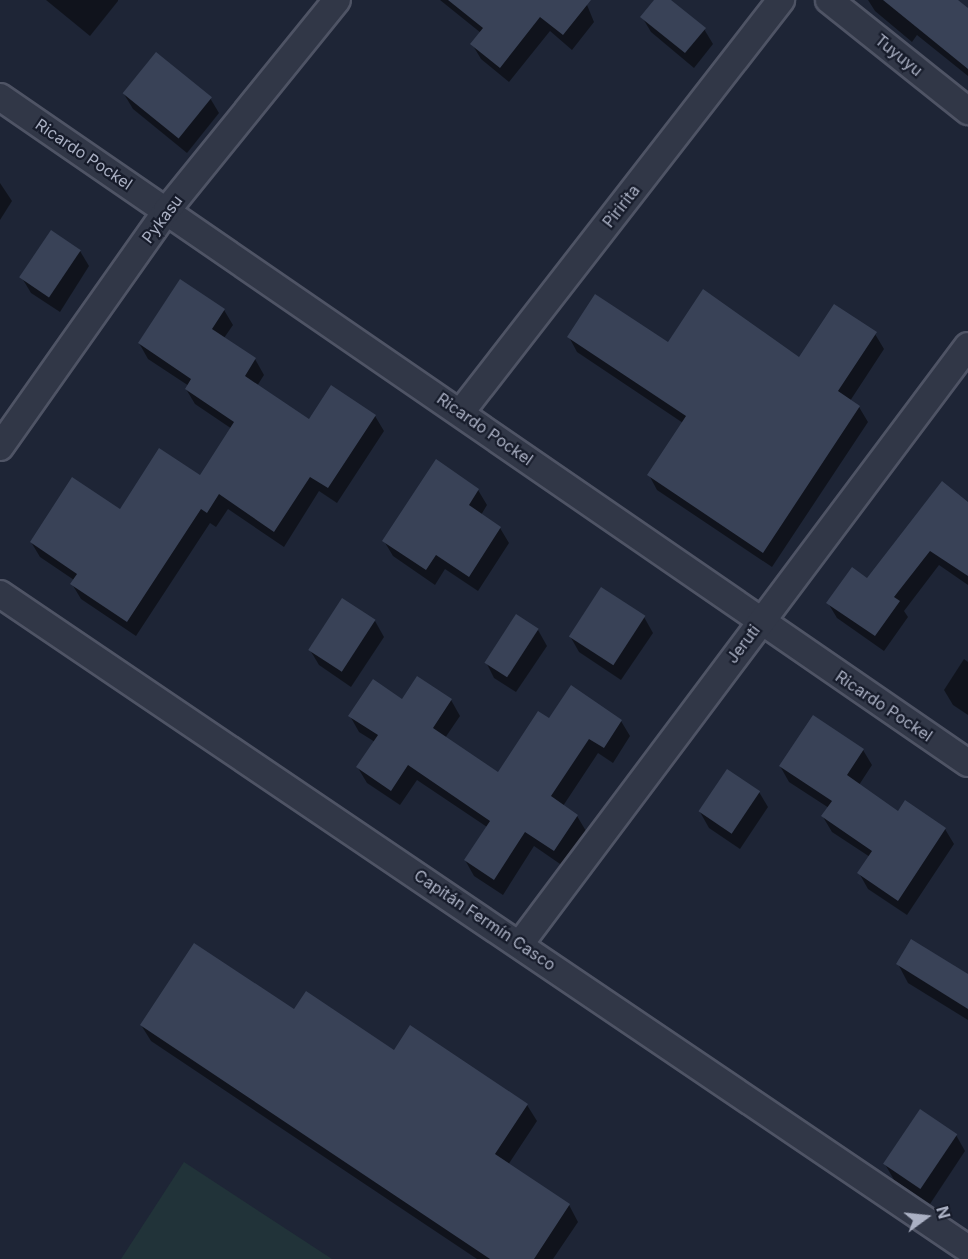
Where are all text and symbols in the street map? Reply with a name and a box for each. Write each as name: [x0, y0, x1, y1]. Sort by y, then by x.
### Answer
street label: Tuyuyu: [871, 30, 927, 80]
street label: Ricardo Pockel: [32, 115, 136, 193]
street label: Piririta: [598, 181, 644, 231]
street label: Pykasu: [138, 191, 186, 247]
street label: Ricardo Pockel: [433, 389, 537, 469]
street label: Jeruti: [722, 621, 764, 667]
street label: Ricardo Pockel: [832, 667, 936, 745]
street label: Capitán Fermín Casco: [411, 865, 559, 975]
north arrow: [896, 1187, 956, 1247]
text: N: [932, 1204, 955, 1221]

